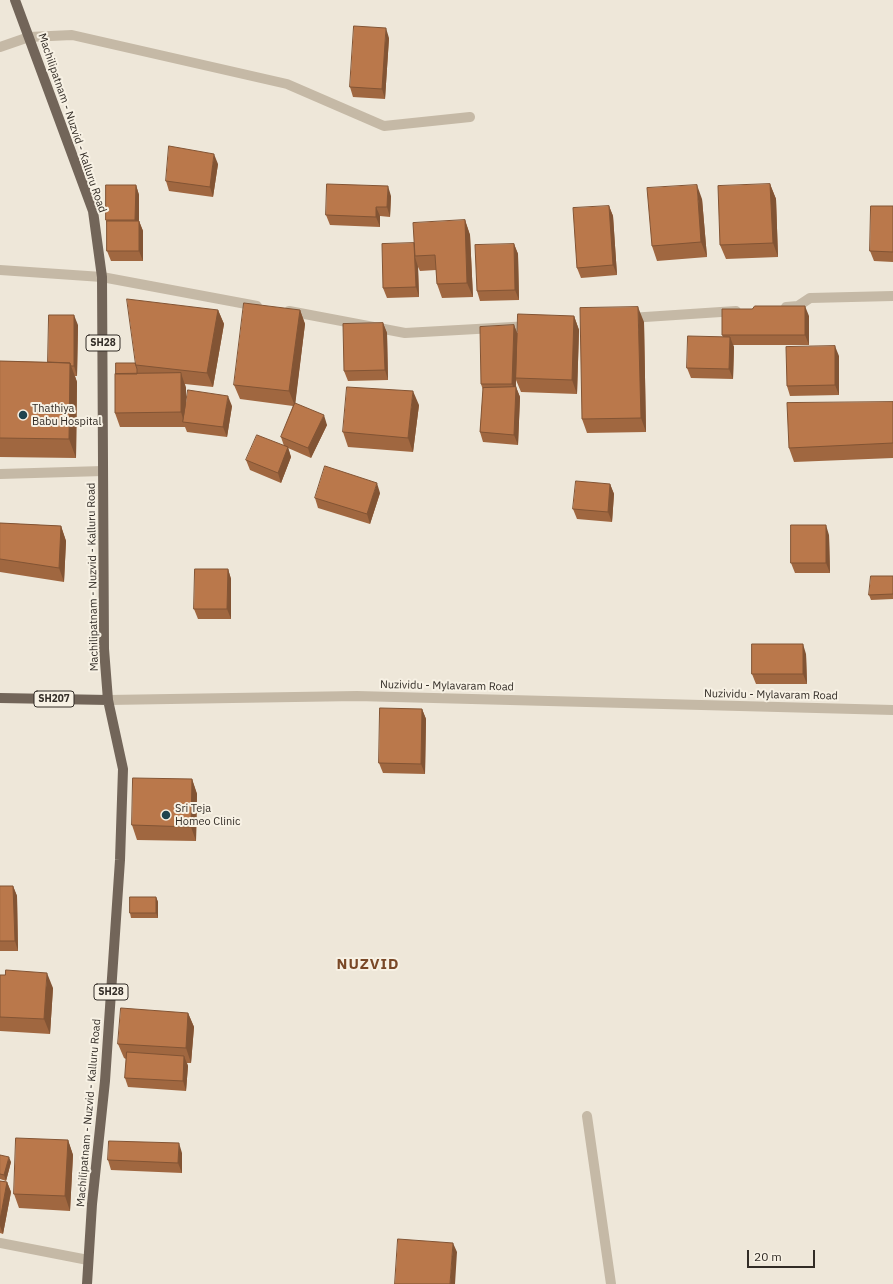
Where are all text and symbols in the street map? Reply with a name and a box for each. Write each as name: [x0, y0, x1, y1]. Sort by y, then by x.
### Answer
street label: Machilipatnam - Nuzvid - Kalluru Road: [35, 32, 109, 214]
road number: SH28: [86, 335, 120, 351]
place label: Thathiya Babu Hospital: [32, 402, 101, 428]
marker: Thathiya Babu Hospital: [17, 409, 29, 421]
street label: Machilipatnam - Nuzvid - Kalluru Road: [85, 483, 101, 671]
street label: Nuzividu - Mylavaram Road: [380, 678, 514, 694]
street label: Nuzividu - Mylavaram Road: [704, 687, 838, 703]
road number: SH207: [34, 691, 74, 707]
place label: Sri Teja Homeo Clinic: [175, 802, 240, 828]
marker: Sri Teja Homeo Clinic: [160, 809, 172, 821]
district label: NUZVID: [337, 956, 399, 974]
road number: SH28: [94, 984, 128, 1000]
street label: Machilipatnam - Nuzvid - Kalluru Road: [74, 1018, 104, 1208]
scale bar: [749, 1242, 817, 1268]
text: 20 m: [754, 1249, 782, 1264]

